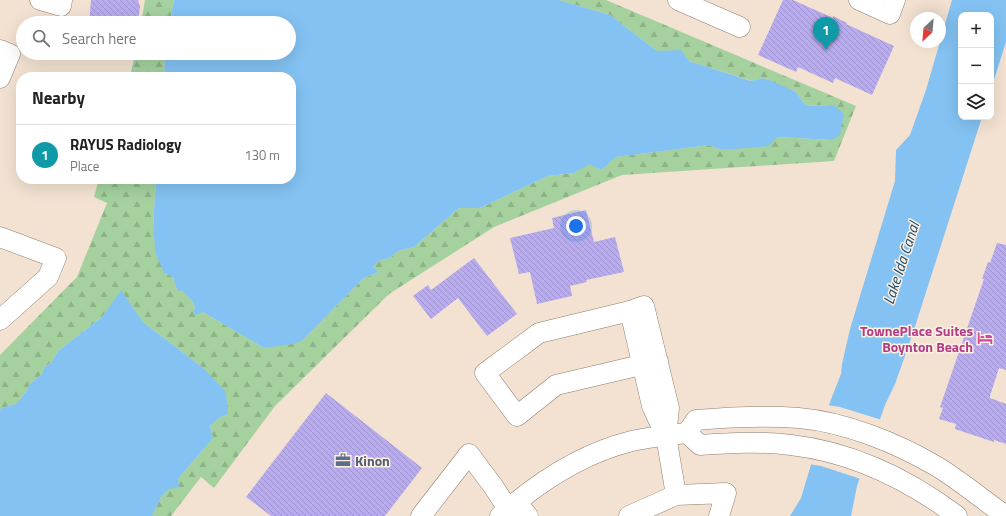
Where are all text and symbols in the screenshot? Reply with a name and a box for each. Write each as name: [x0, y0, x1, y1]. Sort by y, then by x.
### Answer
north arrow: [910, 12, 946, 48]
map controls: [958, 12, 994, 120]
button: +: [958, 12, 994, 48]
search box: [16, 16, 296, 60]
pin: 1: [813, 17, 839, 50]
icon: search: [30, 27, 52, 49]
text: Search here: [62, 27, 136, 50]
button: −: [958, 48, 994, 84]
button: layers: [958, 84, 994, 120]
text: Nearby: [32, 85, 85, 111]
text: RAYUS Radiology: [70, 133, 182, 156]
text: 1: [41, 145, 49, 165]
text: 130 m: [244, 145, 280, 165]
text: Place: [70, 156, 99, 176]
your location: [566, 216, 586, 236]
water label: Lake Ida Canal: [877, 217, 926, 307]
place label: TownePlace Suites Boynton Beach: [860, 320, 973, 357]
hotel icon: TownePlace Suites Boynton Beach: [976, 329, 994, 347]
place label: Kinon: [355, 450, 390, 471]
office icon: Kinon: [334, 451, 352, 469]

